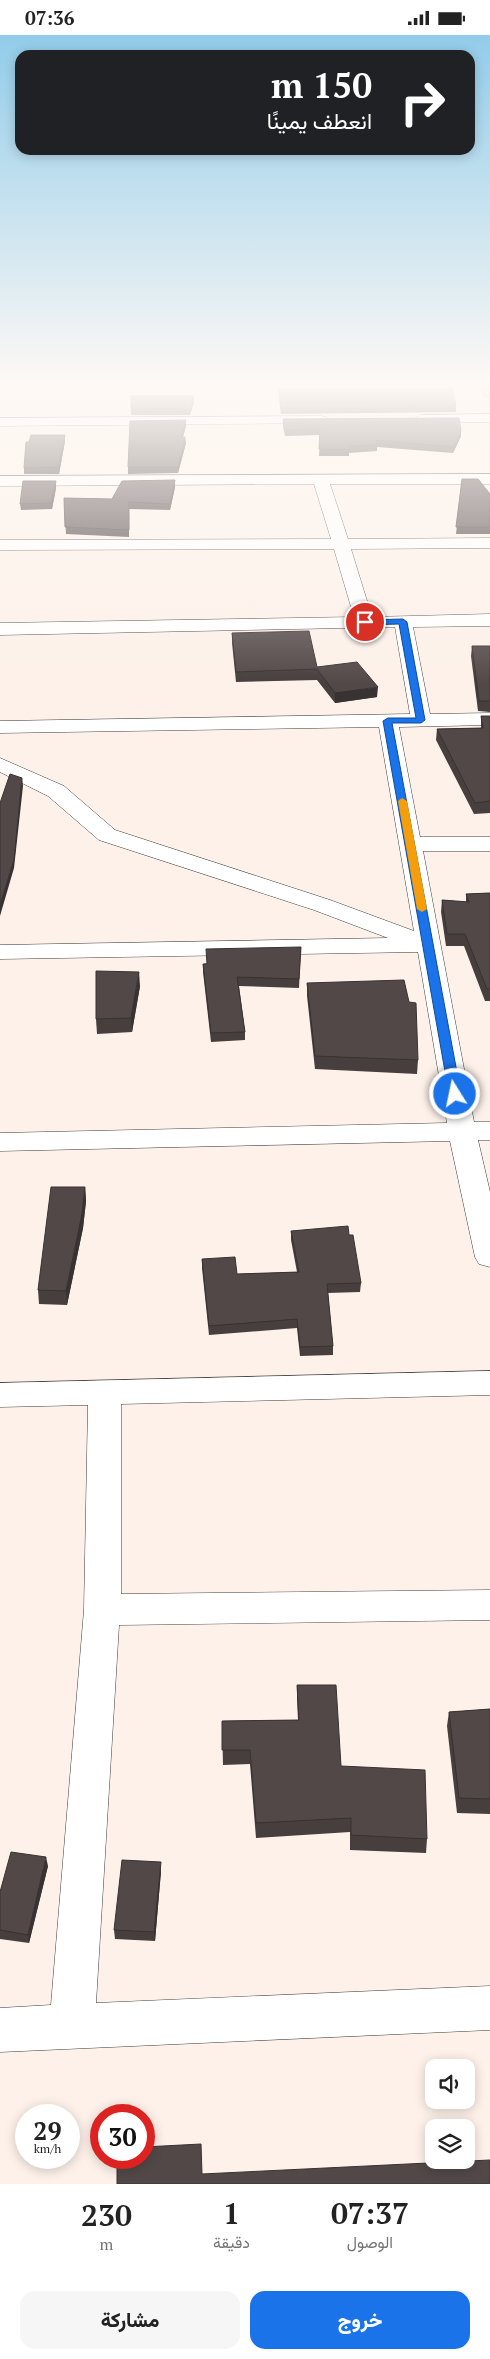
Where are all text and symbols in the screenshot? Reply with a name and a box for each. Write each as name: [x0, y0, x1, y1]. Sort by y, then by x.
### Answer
text: 07:36: [25, 5, 74, 30]
text: 150 m: [271, 62, 372, 108]
icon: right: [390, 70, 455, 135]
text: انعطف يمينًا: [267, 106, 372, 135]
pin: [344, 601, 386, 643]
icon: arrive: [351, 608, 379, 636]
position arrow: [428, 1067, 480, 1119]
map controls: [425, 2059, 475, 2169]
button: sound: [425, 2059, 475, 2109]
speed limit sign: 30: [90, 2104, 155, 2169]
text: 29: [33, 2114, 62, 2147]
button: layers: [425, 2119, 475, 2169]
text: km/h: [34, 2141, 61, 2156]
text: 1: [223, 2193, 240, 2233]
text: 07:37: [331, 2193, 409, 2233]
text: 230: [81, 2195, 132, 2235]
text: دقيقة: [213, 2231, 250, 2253]
text: الوصول: [347, 2231, 393, 2253]
text: m: [100, 2233, 113, 2255]
button: مشاركة: [20, 2291, 240, 2349]
button: خروج: [250, 2291, 470, 2349]

